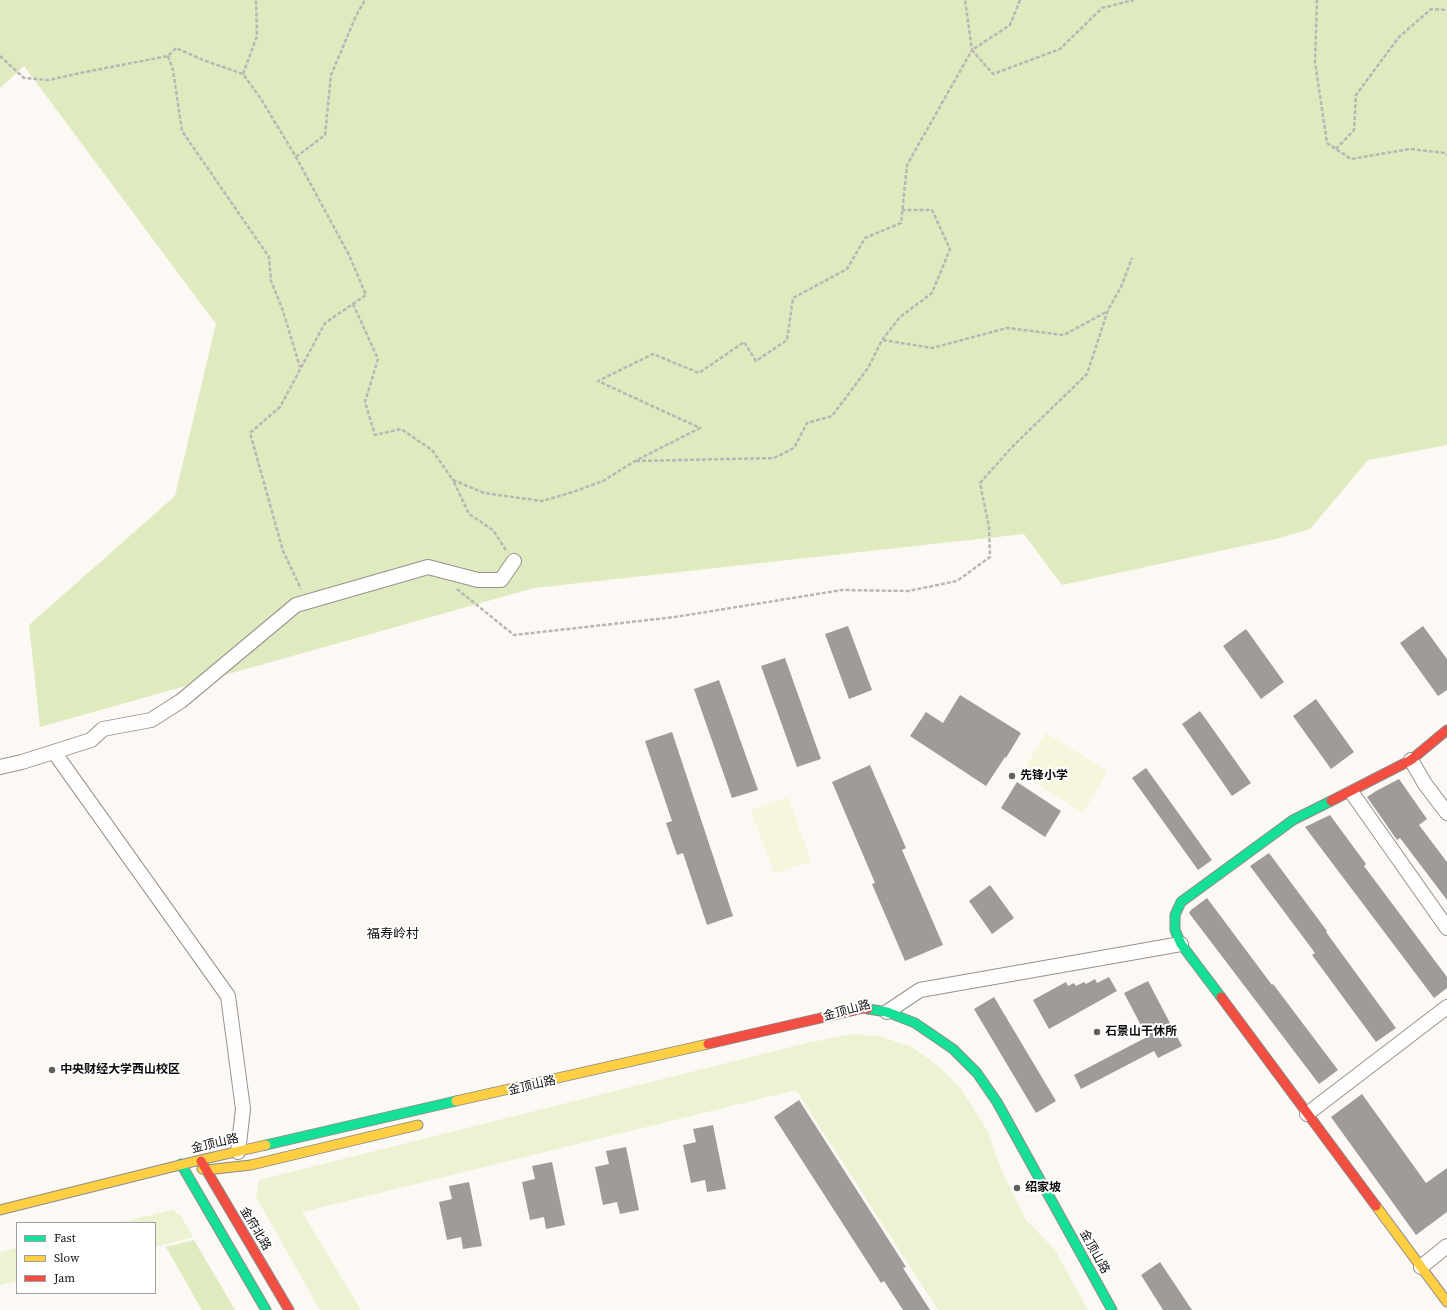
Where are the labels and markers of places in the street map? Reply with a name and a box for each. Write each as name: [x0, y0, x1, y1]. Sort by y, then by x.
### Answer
place label: 先锋小学: [1020, 769, 1068, 783]
marker: 先锋小学: [1007, 771, 1017, 781]
place label: 石景山干休所: [1105, 1025, 1177, 1039]
marker: 石景山干休所: [1092, 1027, 1102, 1037]
place label: 中央财经大学西山校区: [60, 1063, 180, 1077]
marker: 中央财经大学西山校区: [47, 1065, 57, 1075]
place label: 绍家坡: [1025, 1181, 1061, 1195]
marker: 绍家坡: [1012, 1183, 1022, 1193]

